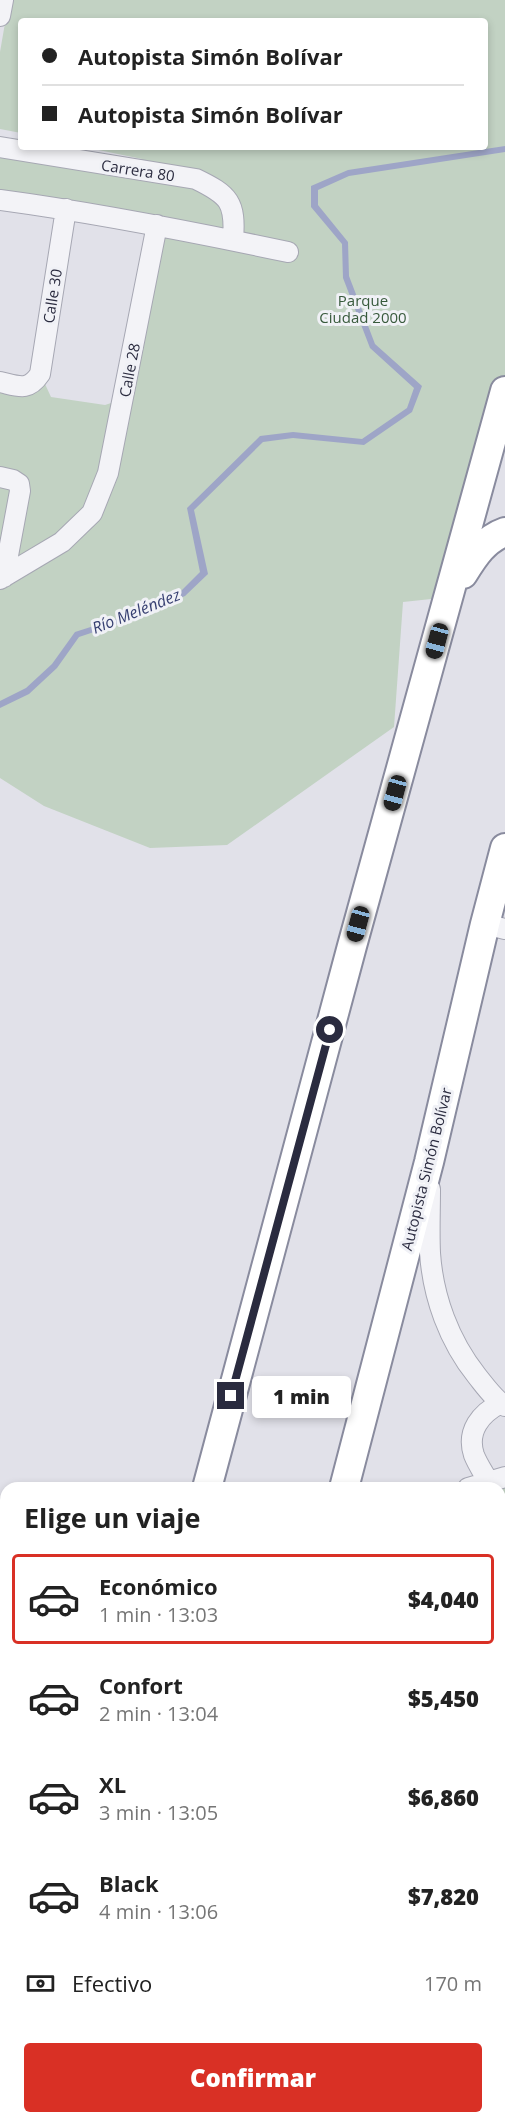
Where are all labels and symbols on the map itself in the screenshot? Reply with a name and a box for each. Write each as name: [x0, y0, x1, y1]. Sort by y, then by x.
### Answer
street label: Carrera 80: [100, 154, 176, 186]
street label: Calle 30: [38, 267, 66, 325]
park label: Parque Ciudad 2000: [319, 290, 407, 327]
street label: Calle 28: [114, 341, 144, 399]
water label: Río Meléndez: [89, 583, 184, 639]
car: [424, 621, 450, 661]
car: [382, 773, 408, 813]
car: [345, 904, 371, 944]
route start: [316, 1016, 343, 1043]
street label: Autopista Simón Bolívar: [396, 1086, 456, 1252]
callout: 1 min: [252, 1375, 351, 1417]
route end: [217, 1382, 244, 1409]

